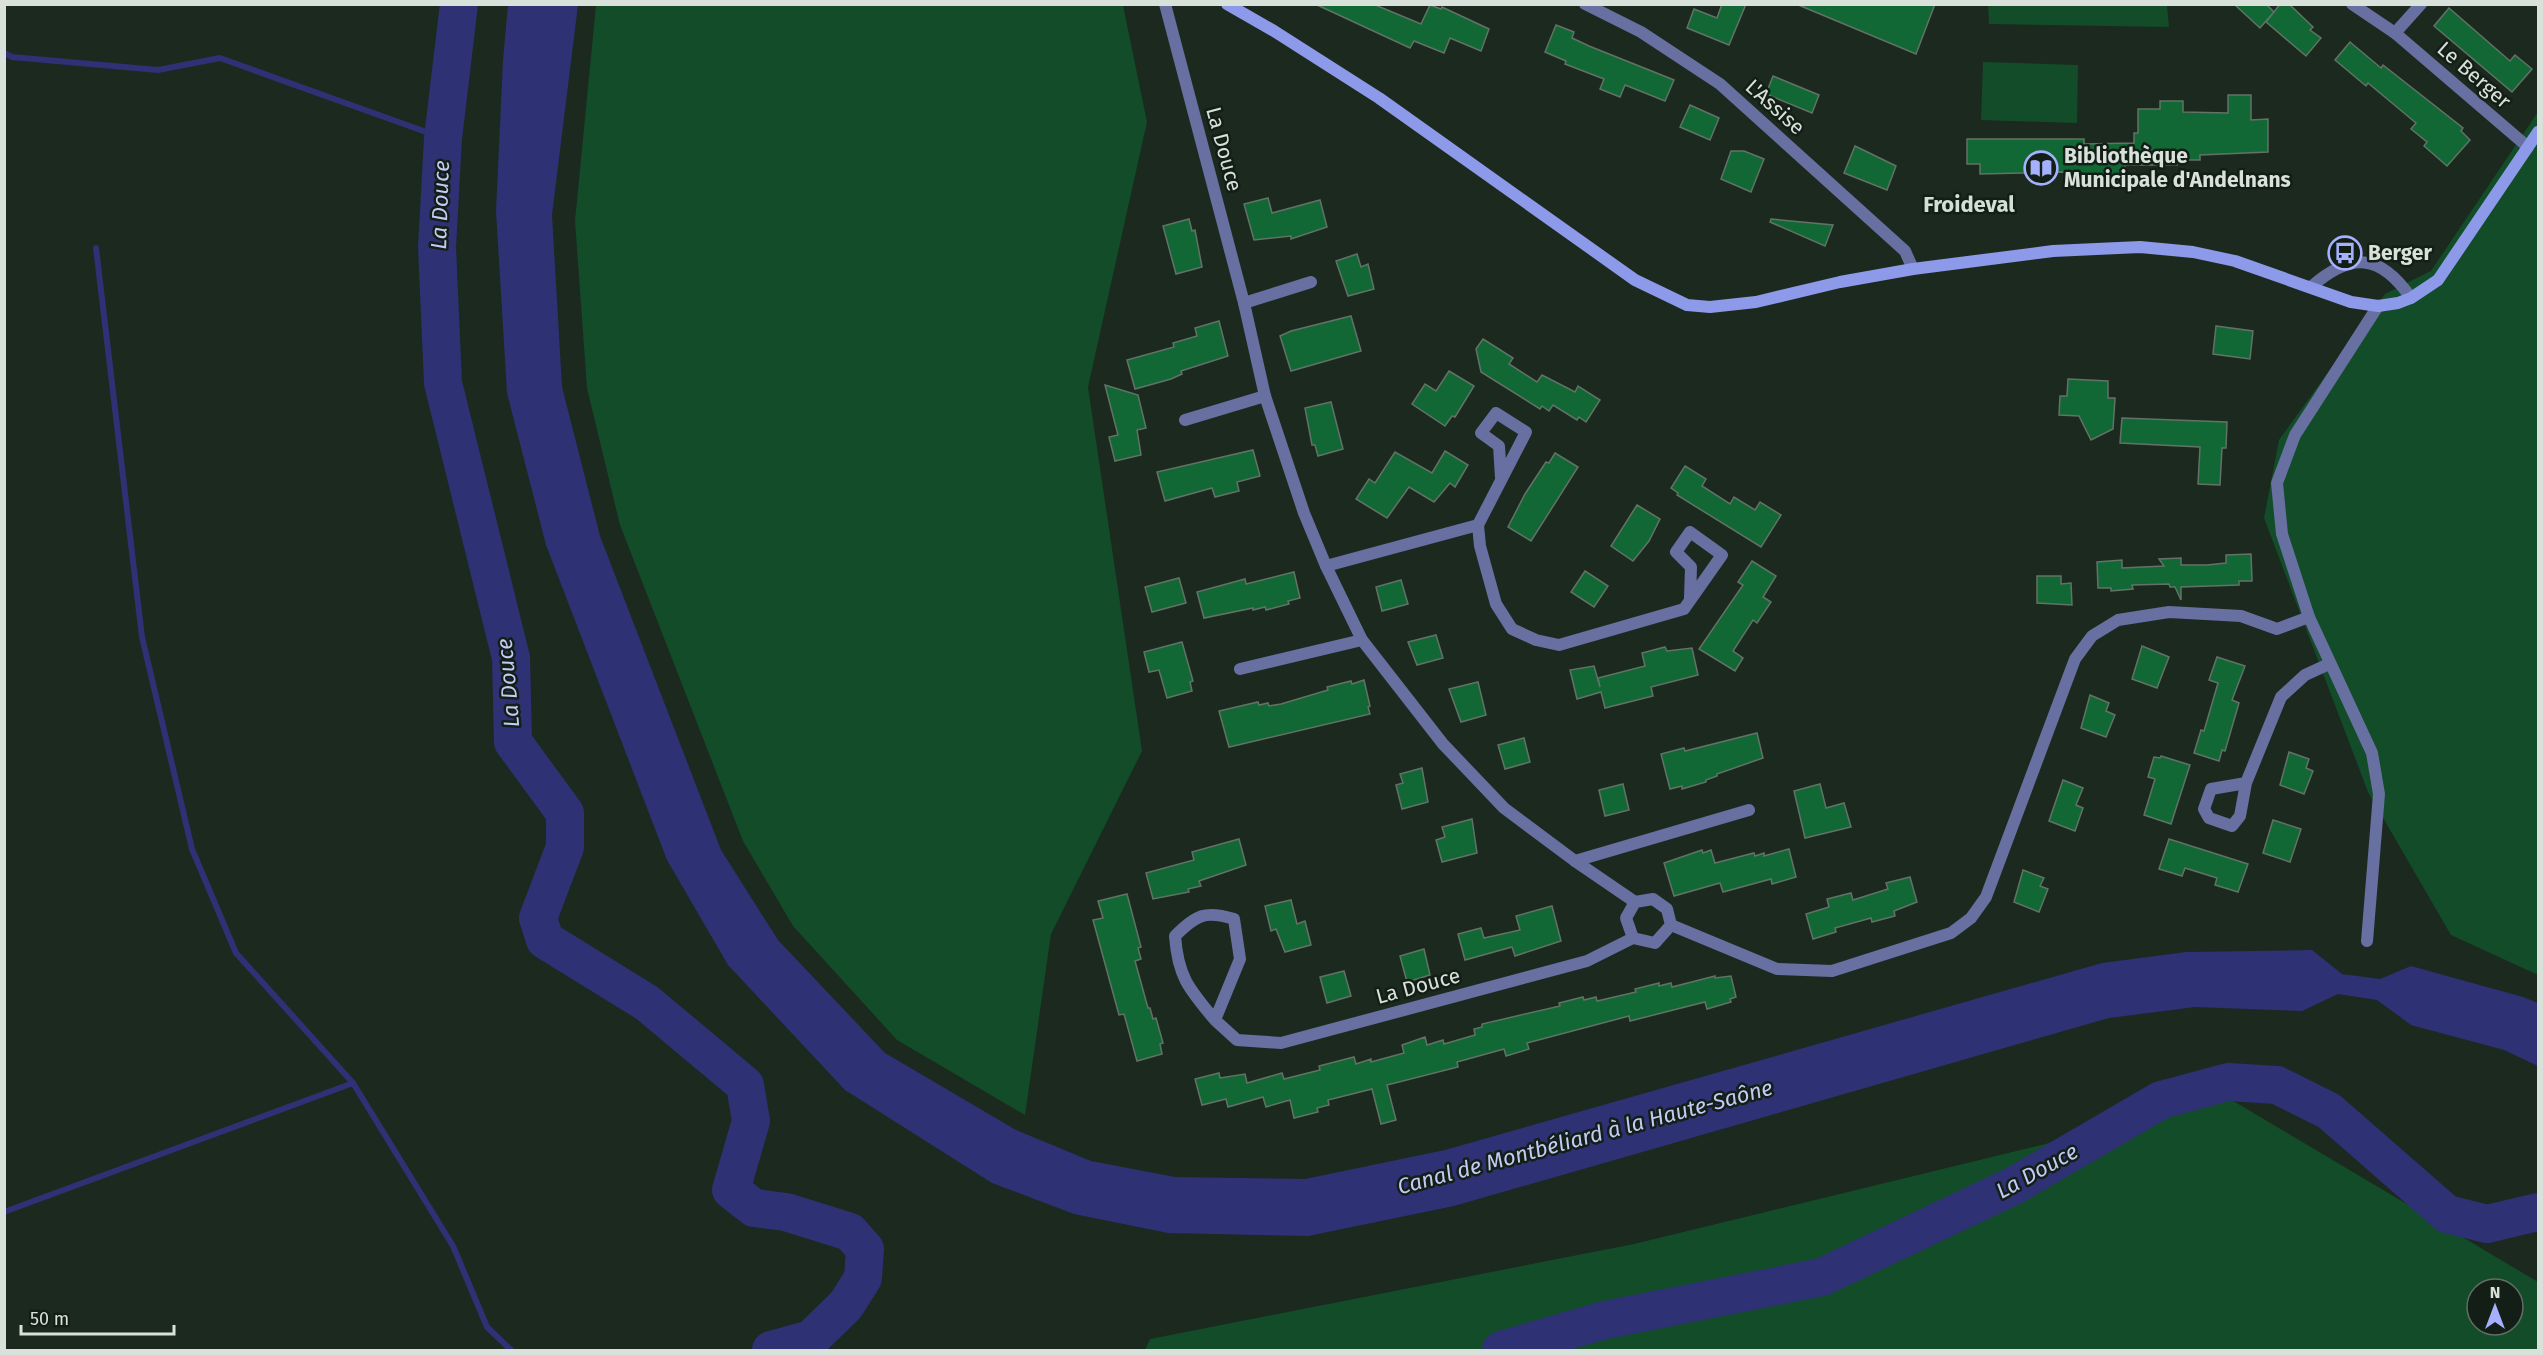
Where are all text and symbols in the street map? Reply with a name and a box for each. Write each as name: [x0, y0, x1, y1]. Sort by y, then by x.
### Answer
street label: Le Berger: [2432, 36, 2516, 114]
street label: L'Assise: [1740, 74, 1810, 140]
street label: La Douce: [1200, 104, 1248, 194]
place label: Bibliothèque Municipale d'Andelnans: [2064, 143, 2291, 193]
library icon: Bibliothèque Municipale d'Andelnans: [2023, 150, 2059, 186]
water label: La Douce: [425, 160, 455, 250]
district label: Froideval: [1923, 191, 2015, 218]
bus stop icon: Berger: [2327, 235, 2363, 271]
place label: Berger: [2368, 240, 2432, 266]
water label: La Douce: [491, 637, 525, 729]
street label: La Douce: [1373, 962, 1463, 1010]
water label: Canal de Montbéliard à la Haute-Saône: [1394, 1074, 1776, 1200]
water label: La Douce: [1991, 1138, 2083, 1204]
north arrow: [2465, 1277, 2525, 1337]
text: N: [2490, 1283, 2500, 1302]
scale bar: [21, 1298, 174, 1336]
text: 50 m: [30, 1308, 69, 1330]

